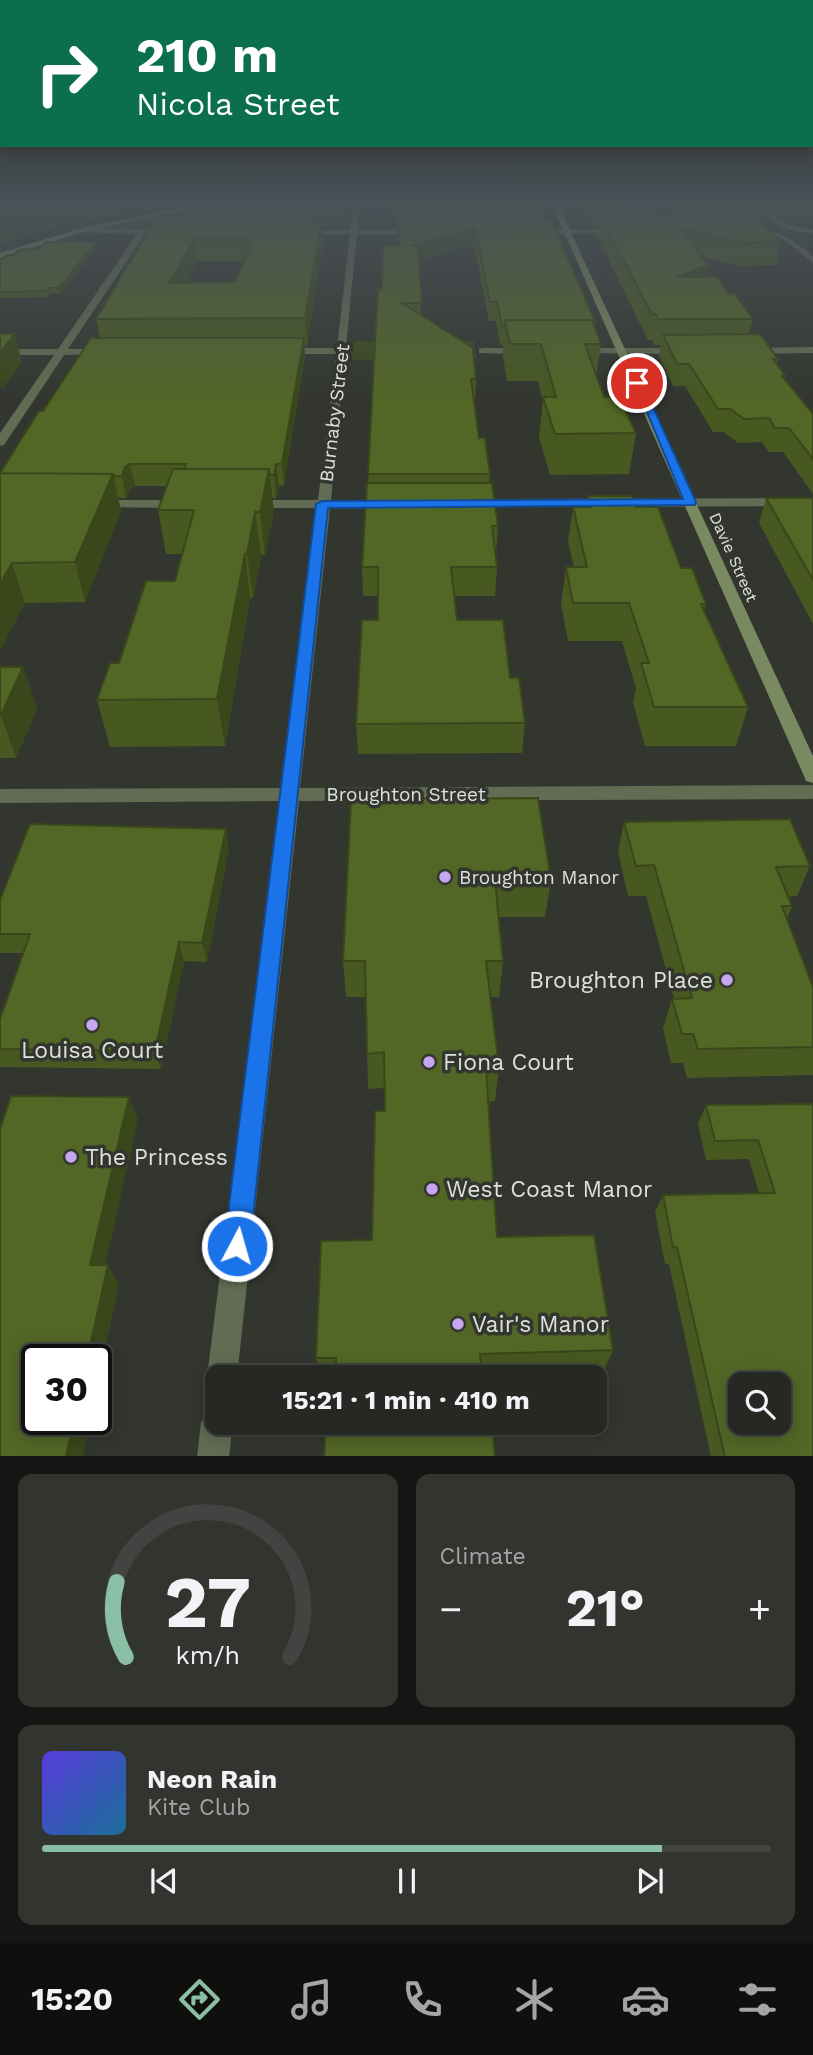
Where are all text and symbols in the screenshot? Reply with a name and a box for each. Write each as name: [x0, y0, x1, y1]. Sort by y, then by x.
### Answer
text: 210 m: [136, 26, 278, 84]
icon: right: [21, 28, 112, 119]
text: Nicola Street: [136, 85, 340, 123]
street label: Burnaby Street: [315, 343, 354, 483]
pin: [607, 353, 667, 413]
icon: arrive: [618, 364, 656, 402]
street label: Davie Street: [705, 510, 762, 605]
street label: Broughton Street: [326, 783, 486, 806]
place label: Broughton Manor: [459, 866, 619, 889]
marker: Broughton Manor: [437, 869, 453, 885]
place label: Broughton Place: [529, 967, 713, 994]
marker: Broughton Place: [719, 972, 735, 988]
marker: Louisa Court: [84, 1017, 100, 1033]
place label: Louisa Court: [21, 1037, 163, 1064]
place label: Fiona Court: [443, 1049, 574, 1076]
marker: Fiona Court: [421, 1054, 437, 1070]
place label: The Princess: [85, 1144, 228, 1171]
marker: The Princess: [63, 1149, 79, 1165]
place label: West Coast Manor: [446, 1176, 652, 1203]
marker: West Coast Manor: [424, 1181, 440, 1197]
position arrow: [200, 1209, 274, 1283]
place label: Vair's Manor: [472, 1311, 609, 1338]
marker: Vair's Manor: [450, 1316, 466, 1332]
speed limit sign: 30: [21, 1344, 112, 1435]
map controls: [728, 1372, 791, 1435]
button: search: [728, 1372, 791, 1435]
text: 15:21 · 1 min · 410 m: [282, 1385, 530, 1415]
text: Climate: [440, 1543, 526, 1570]
text: 27: [165, 1559, 251, 1645]
text: 21°: [566, 1578, 645, 1639]
text: −: [440, 1587, 462, 1631]
text: +: [748, 1587, 771, 1631]
text: km/h: [176, 1640, 240, 1669]
text: Neon Rain: [147, 1764, 277, 1794]
text: Kite Club: [147, 1794, 250, 1821]
icon: previous: [145, 1862, 183, 1900]
icon: pause: [388, 1862, 426, 1900]
icon: next: [631, 1862, 669, 1900]
icon: directions: [175, 1975, 224, 2024]
icon: music: [287, 1975, 336, 2024]
icon: phone: [398, 1975, 447, 2024]
icon: climate: [510, 1975, 559, 2024]
icon: car: [621, 1975, 670, 2024]
icon: filters: [733, 1975, 782, 2024]
text: 15:20: [31, 1980, 113, 2018]

